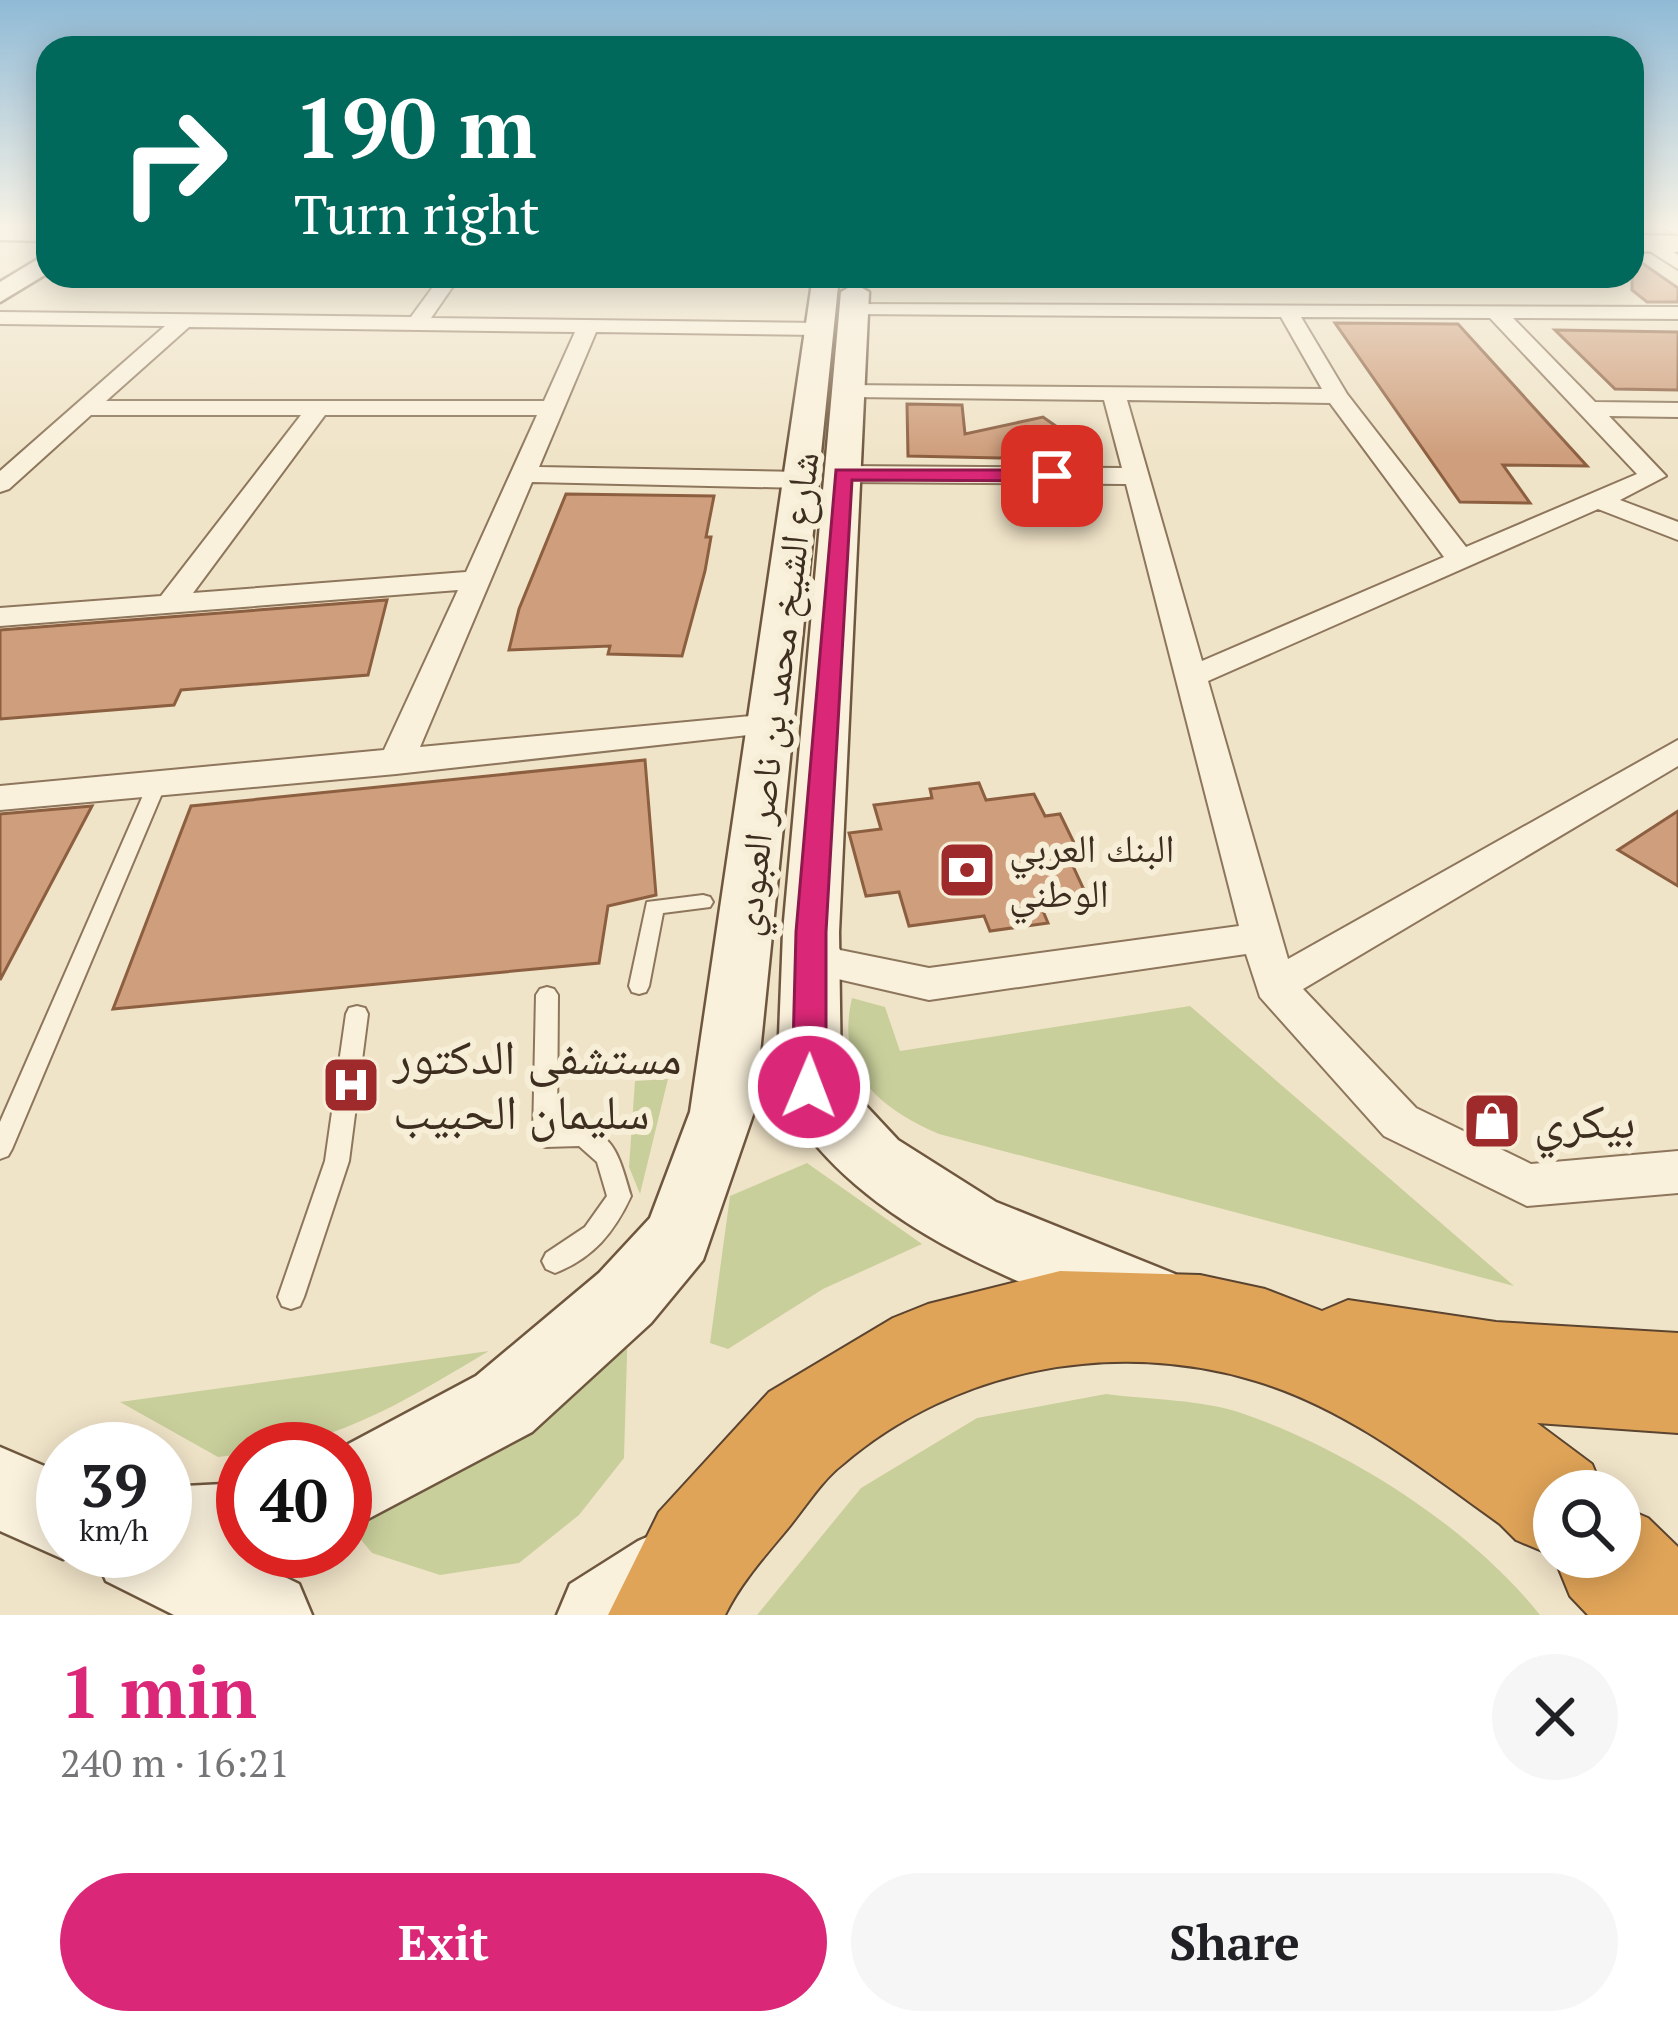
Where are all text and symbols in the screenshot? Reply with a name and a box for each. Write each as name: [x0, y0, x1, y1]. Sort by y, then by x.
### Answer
text: 190 m: [294, 71, 537, 182]
icon: right: [96, 84, 252, 240]
text: Turn right: [294, 178, 540, 249]
pin: [1001, 425, 1103, 527]
icon: arrive: [1019, 443, 1085, 509]
street label: شارع الشيخ محمد بن ناصر العبودي: [718, 449, 836, 940]
place label: البنك العربي الوطني: [1009, 821, 1174, 925]
bank icon: البنك العربي الوطني: [936, 839, 998, 901]
place label: مستشفى الدكتور سليمان الحبيب: [392, 1024, 682, 1143]
position arrow: [746, 1024, 872, 1150]
hospital icon: مستشفى الدكتور سليمان الحبيب: [320, 1054, 382, 1116]
place label: بيكري: [1534, 1088, 1636, 1159]
shop icon: بيكري: [1461, 1090, 1523, 1152]
speed limit sign: 40: [216, 1422, 372, 1578]
text: 39: [80, 1445, 148, 1524]
map controls: [1533, 1470, 1641, 1578]
button: search: [1533, 1470, 1641, 1578]
text: km/h: [79, 1510, 149, 1550]
text: 1 min: [60, 1643, 257, 1739]
button: close: [1492, 1654, 1618, 1780]
text: 240 m · 16:21: [60, 1736, 290, 1788]
button: Exit: [60, 1873, 827, 2011]
button: Share: [851, 1873, 1618, 2011]

